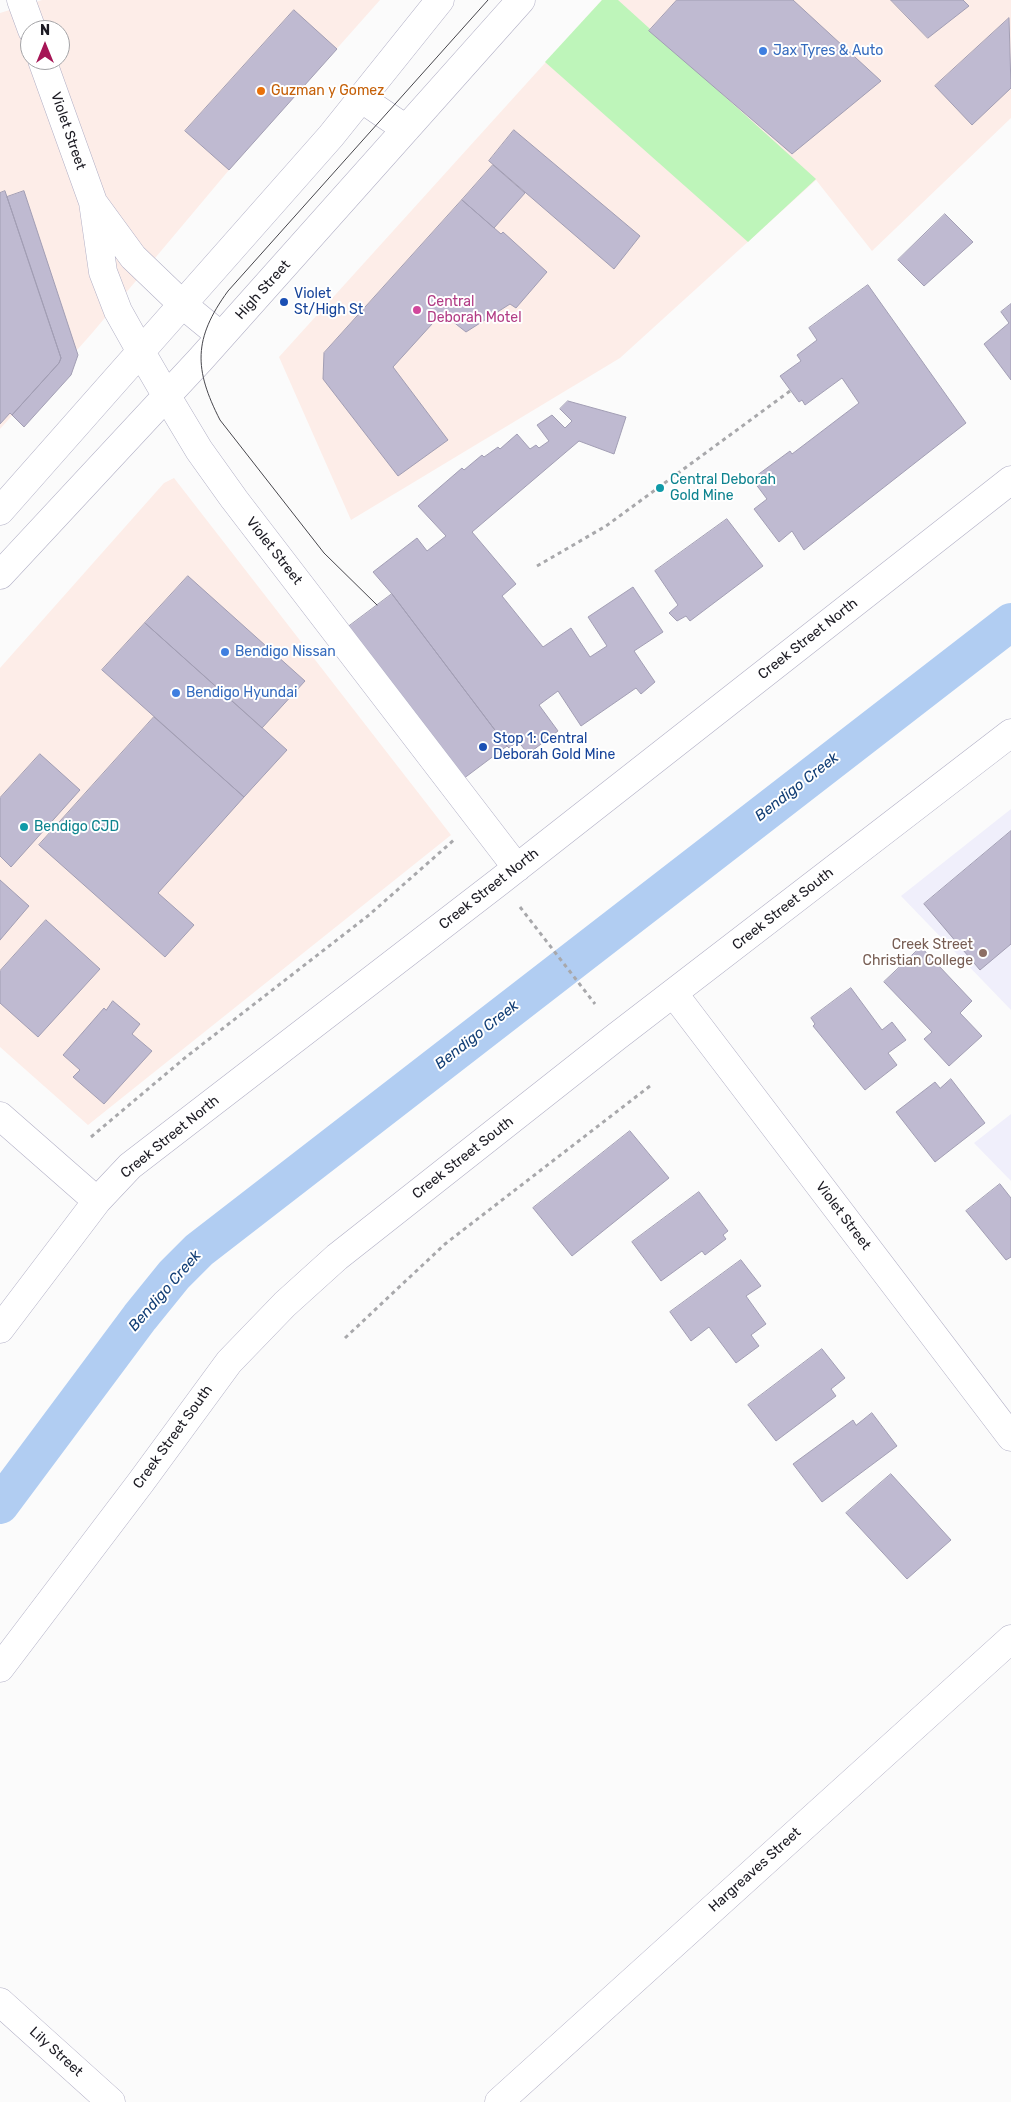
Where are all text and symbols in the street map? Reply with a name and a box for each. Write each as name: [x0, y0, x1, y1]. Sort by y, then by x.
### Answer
north arrow: [20, 20, 70, 70]
text: N: [40, 22, 50, 39]
place label: Jax Tyres & Auto: [773, 43, 883, 59]
marker: Jax Tyres & Auto: [757, 45, 769, 57]
place label: Guzman y Gomez: [271, 83, 384, 99]
marker: Guzman y Gomez: [255, 85, 267, 97]
street label: Violet Street: [47, 90, 89, 172]
street label: High Street: [232, 257, 294, 323]
place label: Violet St/High St: [294, 286, 363, 318]
place label: Central Deborah Motel: [427, 294, 522, 326]
marker: Violet St/High St: [278, 296, 290, 308]
marker: Central Deborah Motel: [411, 304, 423, 316]
place label: Central Deborah Gold Mine: [670, 472, 776, 504]
marker: Central Deborah Gold Mine: [654, 482, 666, 494]
street label: Violet Street: [242, 514, 306, 588]
street label: Creek Street North: [755, 595, 861, 683]
place label: Bendigo Nissan: [235, 644, 336, 660]
marker: Bendigo Nissan: [219, 646, 231, 658]
place label: Bendigo Hyundai: [186, 685, 297, 701]
marker: Bendigo Hyundai: [170, 687, 182, 699]
place label: Stop 1: Central Deborah Gold Mine: [493, 731, 615, 764]
marker: Stop 1: Central Deborah Gold Mine: [477, 741, 489, 753]
water label: Bendigo Creek: [752, 749, 842, 825]
place label: Bendigo CJD: [34, 819, 119, 835]
marker: Bendigo CJD: [18, 821, 30, 833]
street label: Creek Street North: [436, 845, 542, 933]
street label: Creek Street South: [729, 864, 837, 954]
place label: Creek Street Christian College: [863, 937, 973, 970]
marker: Creek Street Christian College: [977, 947, 989, 959]
water label: Bendigo Creek: [432, 997, 522, 1073]
street label: Creek Street North: [117, 1092, 223, 1182]
street label: Creek Street South: [409, 1113, 517, 1203]
street label: Violet Street: [812, 1179, 874, 1253]
water label: Bendigo Creek: [125, 1247, 205, 1335]
street label: Creek Street South: [130, 1382, 216, 1492]
street label: Hargreaves Street: [705, 1824, 805, 1916]
street label: Lily Street: [26, 2024, 86, 2080]

